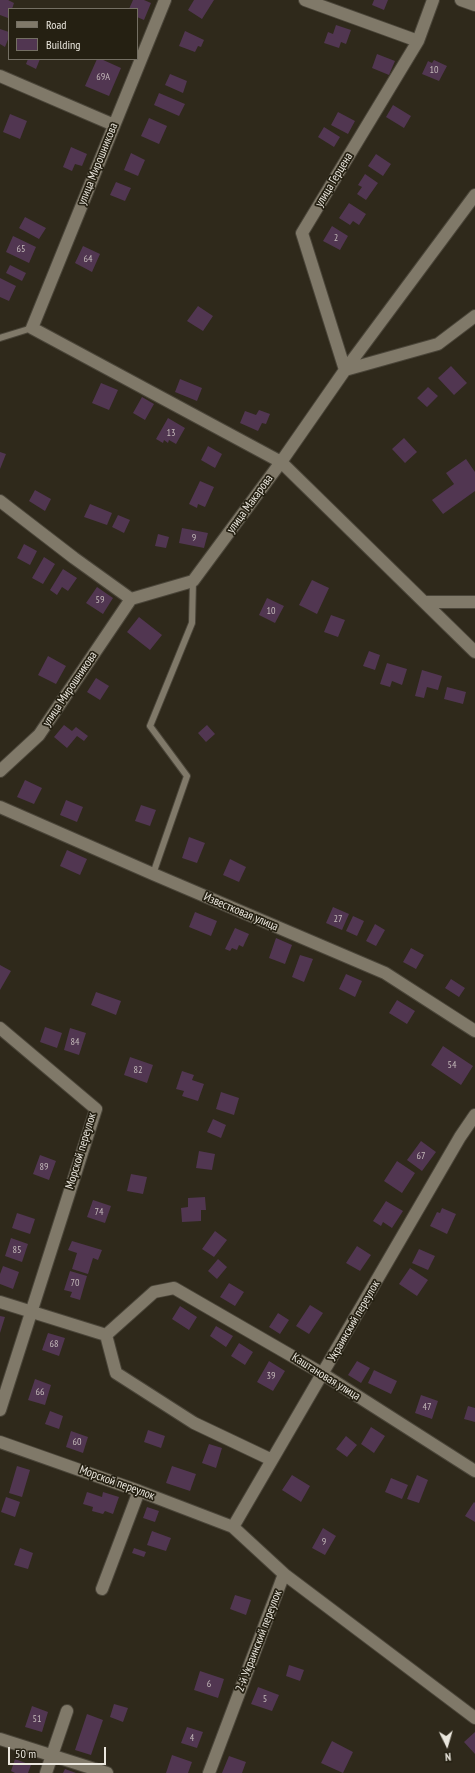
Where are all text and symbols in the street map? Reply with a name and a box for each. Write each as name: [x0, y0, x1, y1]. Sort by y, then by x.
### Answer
legend: [8, 8, 138, 60]
text: Road: [46, 17, 66, 32]
text: Building: [46, 37, 81, 52]
house number: 10: [430, 64, 438, 76]
house number: 69А: [96, 71, 110, 83]
street label: улица Мирошникова: [75, 121, 121, 207]
street label: улица Герцена: [312, 150, 356, 210]
house number: 2: [334, 232, 338, 244]
house number: 65: [17, 243, 25, 255]
house number: 64: [84, 253, 92, 265]
house number: 13: [167, 427, 175, 439]
street label: улица Макарова: [224, 472, 276, 536]
house number: 9: [192, 532, 196, 544]
house number: 59: [96, 594, 104, 606]
house number: 10: [267, 605, 275, 617]
street label: улица Мирошникова: [40, 649, 100, 729]
street label: Известковая улица: [202, 890, 280, 934]
house number: 27: [334, 913, 342, 925]
house number: 84: [71, 1036, 79, 1048]
house number: 54: [448, 1059, 456, 1071]
house number: 82: [134, 1064, 142, 1076]
street label: Морской переулок: [63, 1111, 99, 1191]
house number: 67: [417, 1150, 425, 1162]
house number: 89: [40, 1161, 48, 1173]
house number: 74: [95, 1206, 103, 1218]
house number: 85: [13, 1244, 21, 1256]
house number: 70: [71, 1277, 79, 1289]
street label: Украинский переулок: [325, 1278, 383, 1364]
house number: 68: [50, 1338, 58, 1350]
street label: Каштановая улица: [289, 1350, 363, 1404]
house number: 39: [267, 1370, 275, 1382]
house number: 66: [36, 1386, 44, 1398]
house number: 47: [423, 1401, 431, 1413]
house number: 60: [73, 1436, 81, 1448]
street label: Морской переулок: [77, 1463, 157, 1503]
house number: 9: [322, 1536, 326, 1548]
street label: 2-й Украинский переулок: [233, 1588, 285, 1694]
house number: 6: [207, 1678, 211, 1690]
house number: 5: [263, 1693, 267, 1705]
house number: 51: [33, 1713, 41, 1725]
north arrow: [427, 1725, 467, 1765]
house number: 4: [190, 1732, 194, 1744]
scale bar: [10, 1739, 108, 1765]
text: 50 m: [15, 1746, 36, 1761]
text: N: [444, 1750, 452, 1764]

